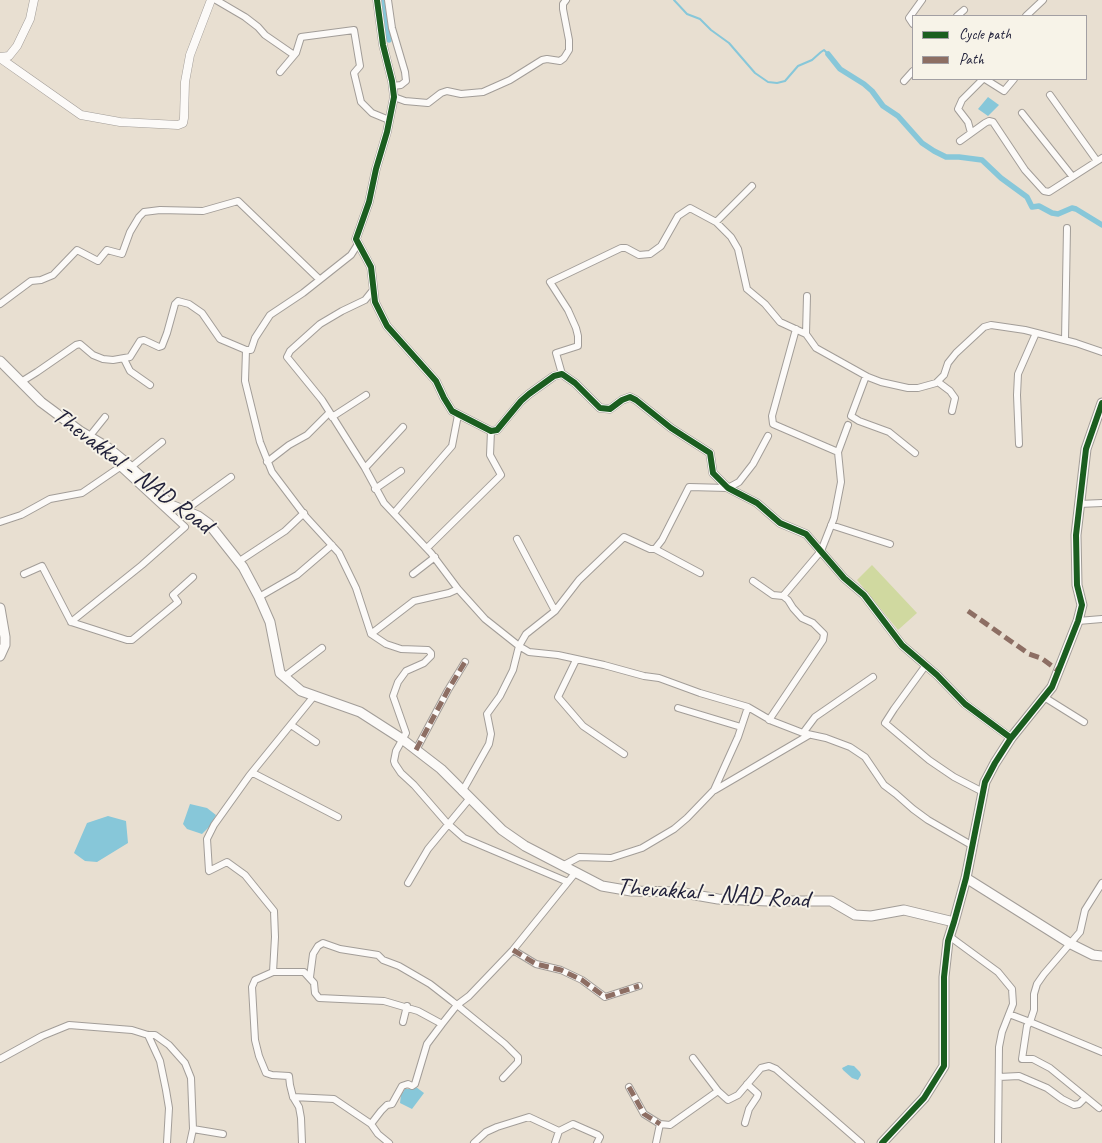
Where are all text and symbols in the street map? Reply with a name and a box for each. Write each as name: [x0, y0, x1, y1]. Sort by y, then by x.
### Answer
legend: [912, 15, 1087, 80]
text: Cycle path: [959, 25, 1011, 44]
text: Path: [959, 50, 984, 69]
street label: Thevakkal - NAD Road: [46, 401, 218, 541]
street label: Thevakkal - NAD Road: [616, 872, 810, 916]

